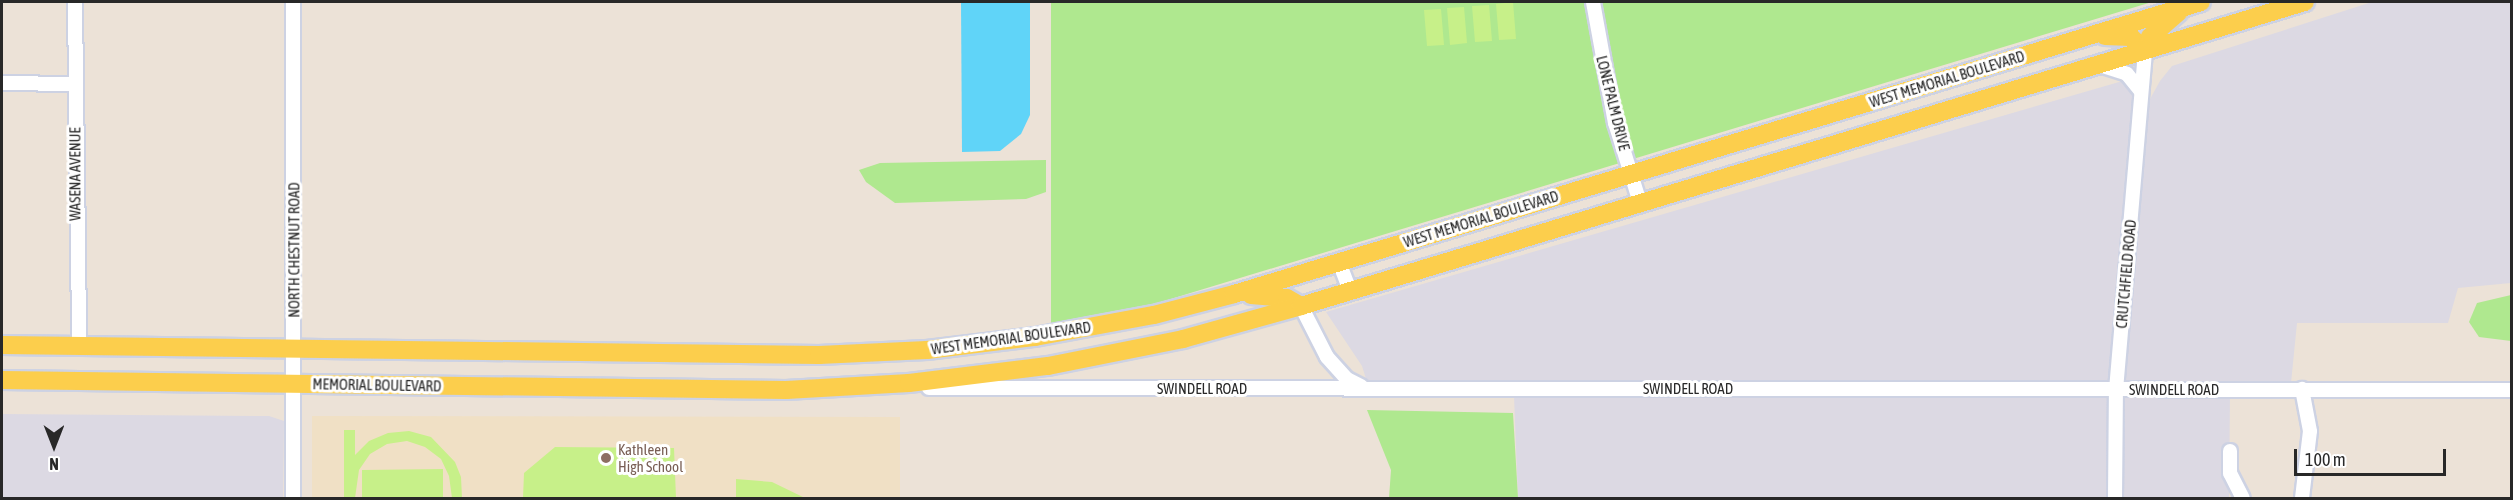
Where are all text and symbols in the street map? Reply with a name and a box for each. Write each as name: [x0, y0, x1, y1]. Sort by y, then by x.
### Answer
street label: WEST MEMORIAL BOULEVARD: [1867, 47, 2027, 111]
street label: LONE PALM DRIVE: [1593, 54, 1633, 152]
street label: WASENA AVENUE: [66, 127, 84, 221]
street label: NORTH CHESTNUT ROAD: [285, 182, 303, 318]
street label: WEST MEMORIAL BOULEVARD: [1401, 187, 1561, 251]
street label: CRUTCHFIELD ROAD: [2112, 219, 2140, 329]
street label: WEST MEMORIAL BOULEVARD: [930, 318, 1092, 358]
street label: MEMORIAL BOULEVARD: [312, 375, 442, 395]
street label: SWINDELL ROAD: [1157, 380, 1247, 398]
street label: SWINDELL ROAD: [1643, 380, 1733, 398]
street label: SWINDELL ROAD: [2129, 381, 2219, 399]
north arrow: [24, 416, 84, 476]
scale bar: [2297, 437, 2448, 475]
place label: Kathleen High School: [618, 440, 683, 475]
text: 100 m: [2305, 449, 2346, 470]
marker: Kathleen High School: [599, 451, 613, 465]
text: N: [49, 455, 59, 473]

